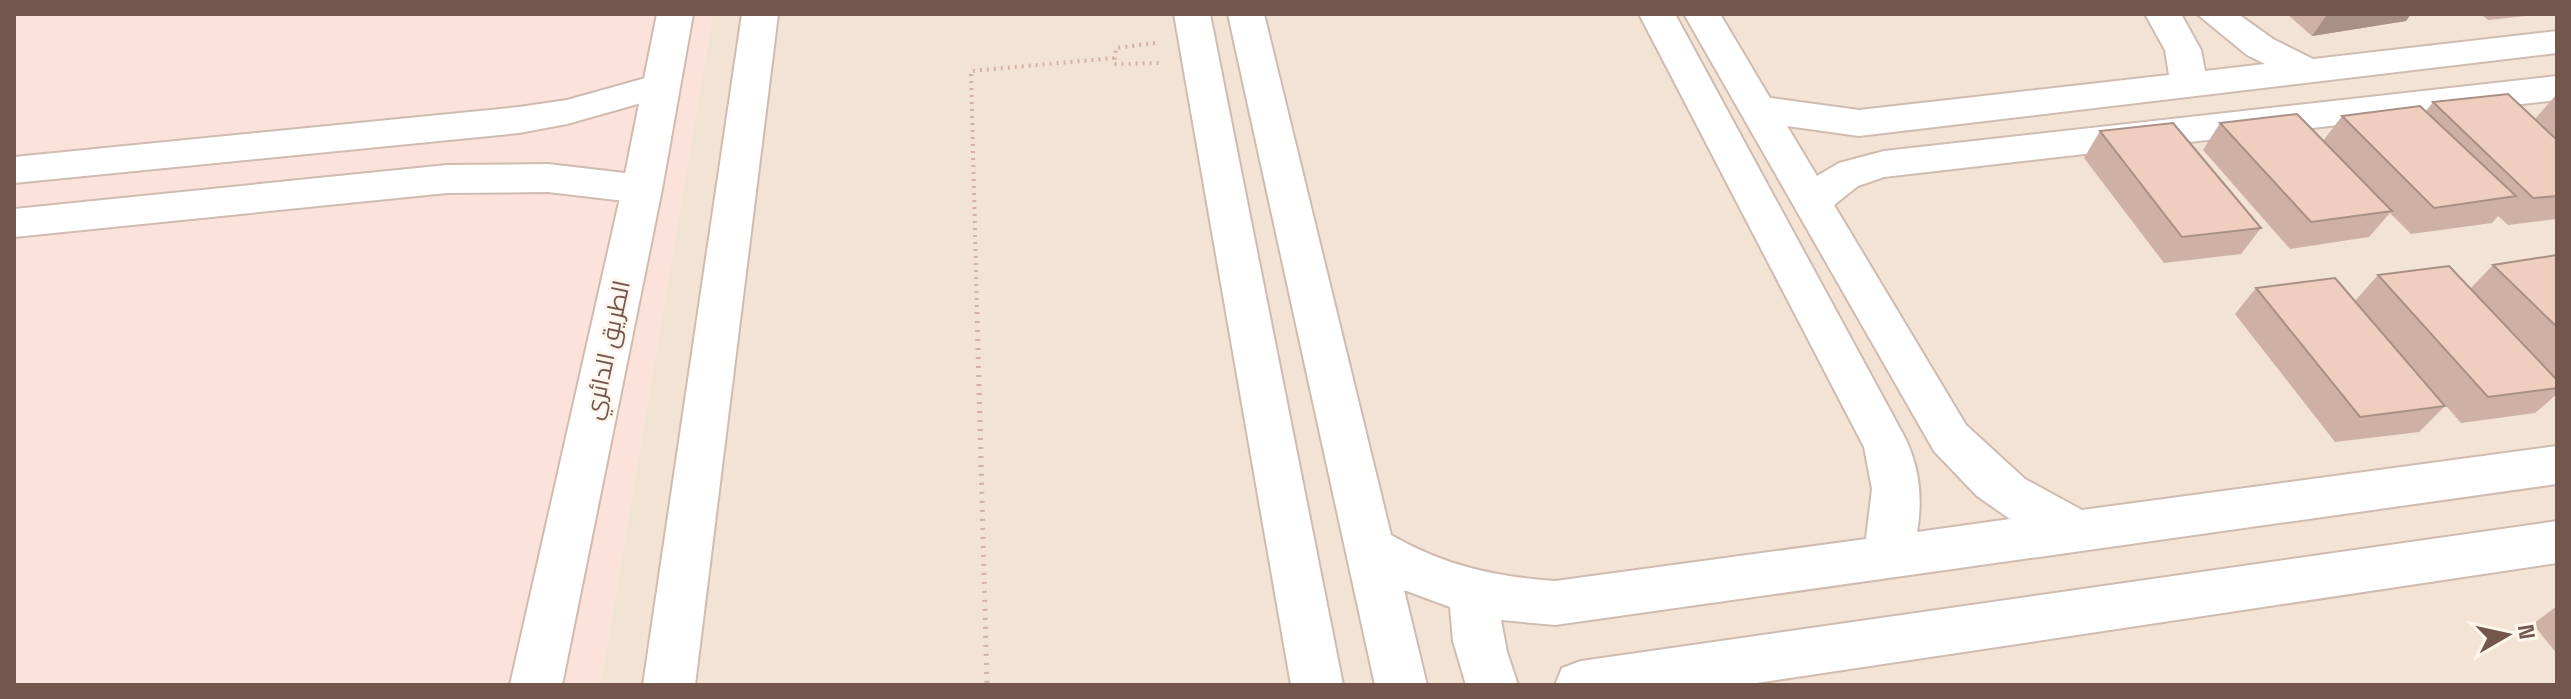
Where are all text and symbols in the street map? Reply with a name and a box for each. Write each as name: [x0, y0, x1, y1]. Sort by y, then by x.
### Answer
street label: الطريق الدائري: [577, 277, 640, 423]
north arrow: [2467, 595, 2547, 675]
text: N: [2512, 622, 2542, 641]

